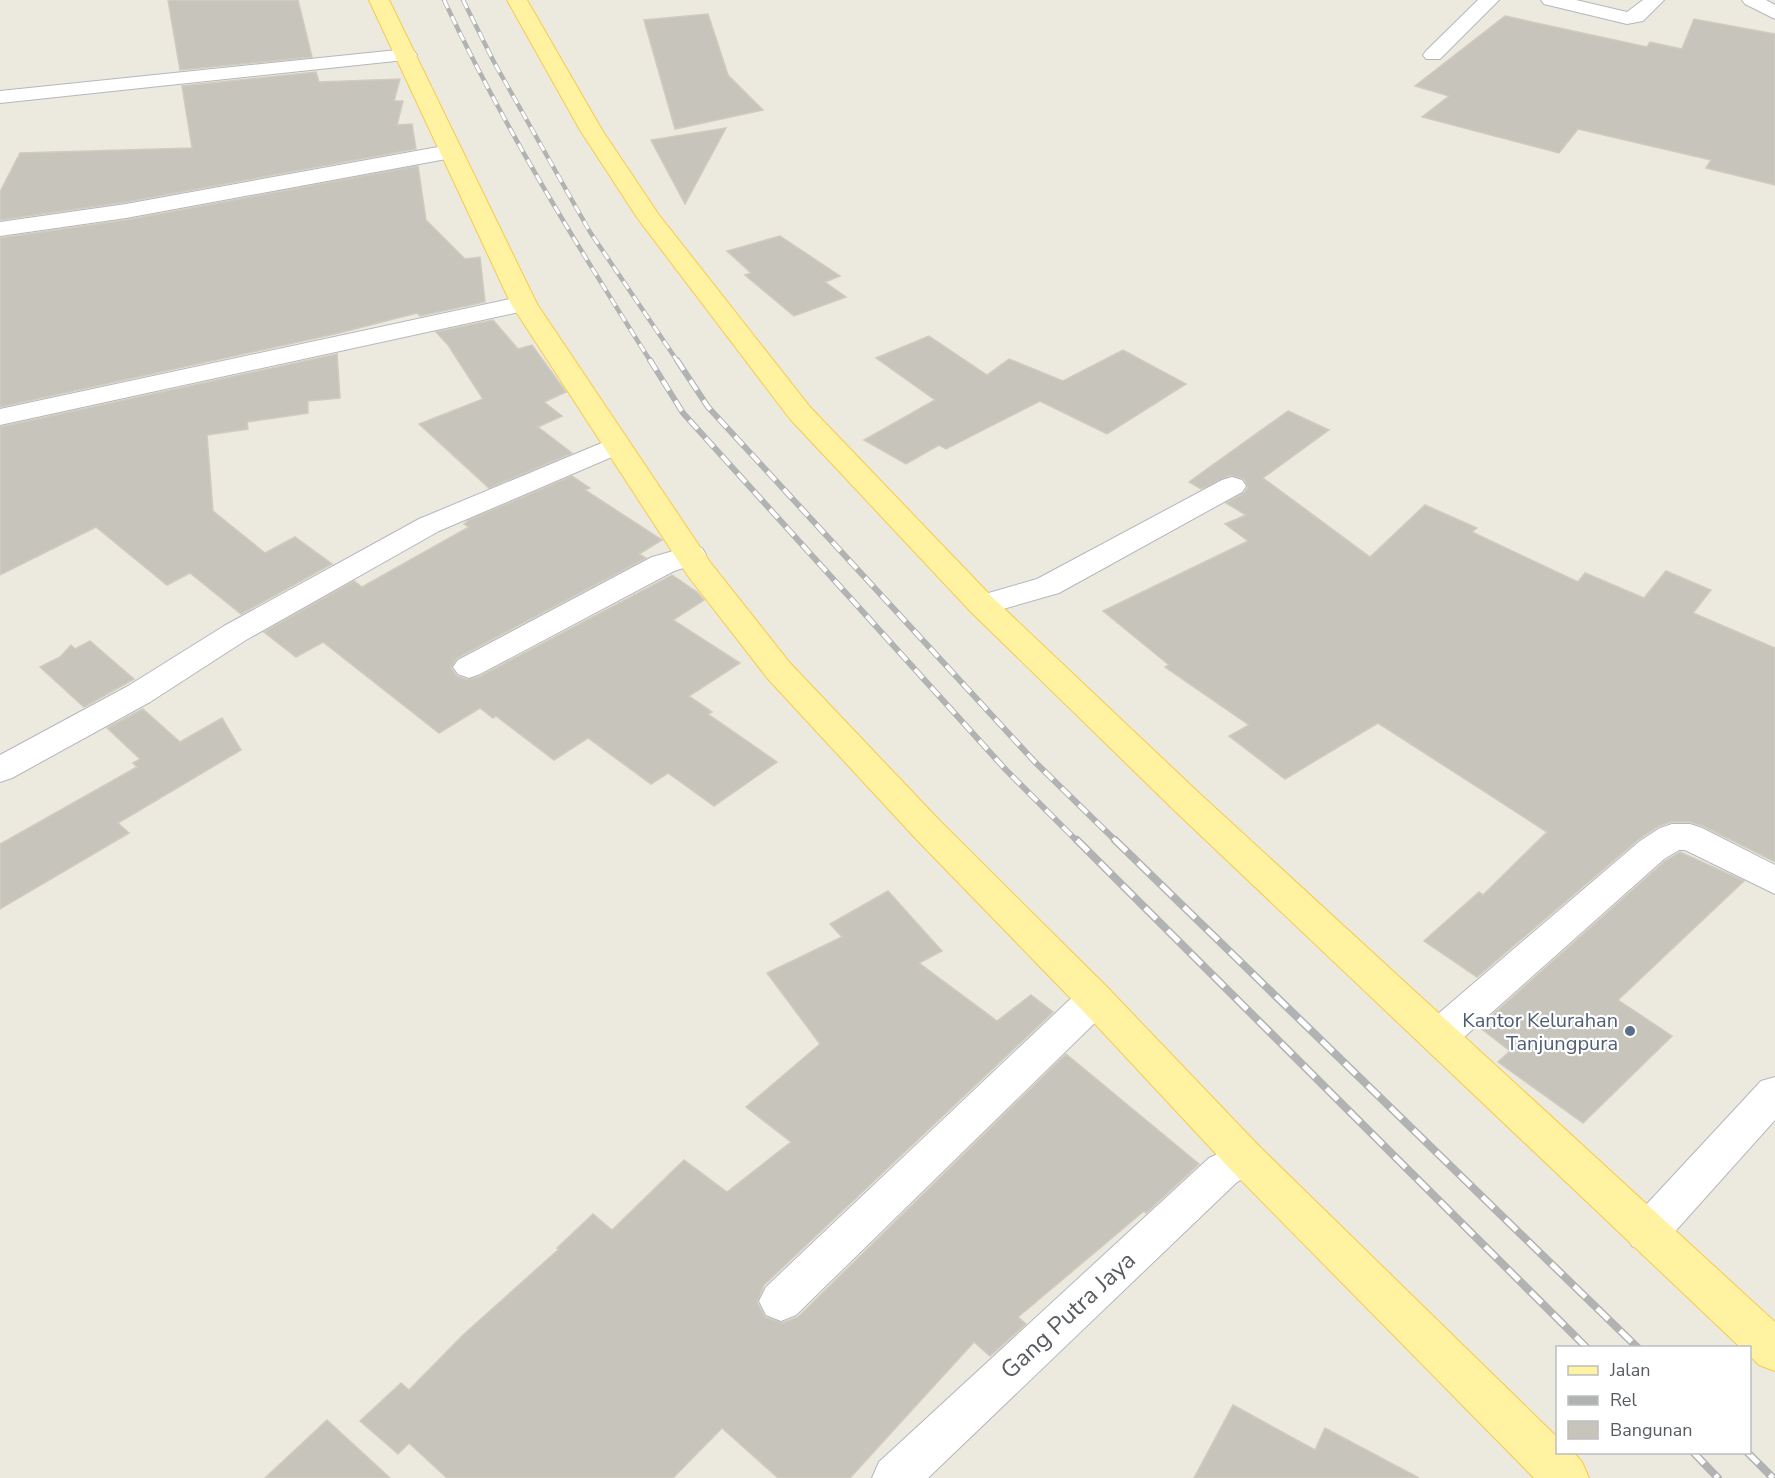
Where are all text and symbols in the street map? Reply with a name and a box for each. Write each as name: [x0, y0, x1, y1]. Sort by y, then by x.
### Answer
place label: Kantor Kelurahan Tanjungpura: [1462, 1007, 1618, 1057]
marker: Kantor Kelurahan Tanjungpura: [1623, 1024, 1637, 1038]
street label: Gang Putra Jaya: [994, 1244, 1142, 1386]
legend: [1556, 1346, 1751, 1454]
text: Jalan: [1609, 1358, 1650, 1382]
text: Rel: [1610, 1388, 1637, 1412]
text: Bangunan: [1610, 1418, 1693, 1442]

